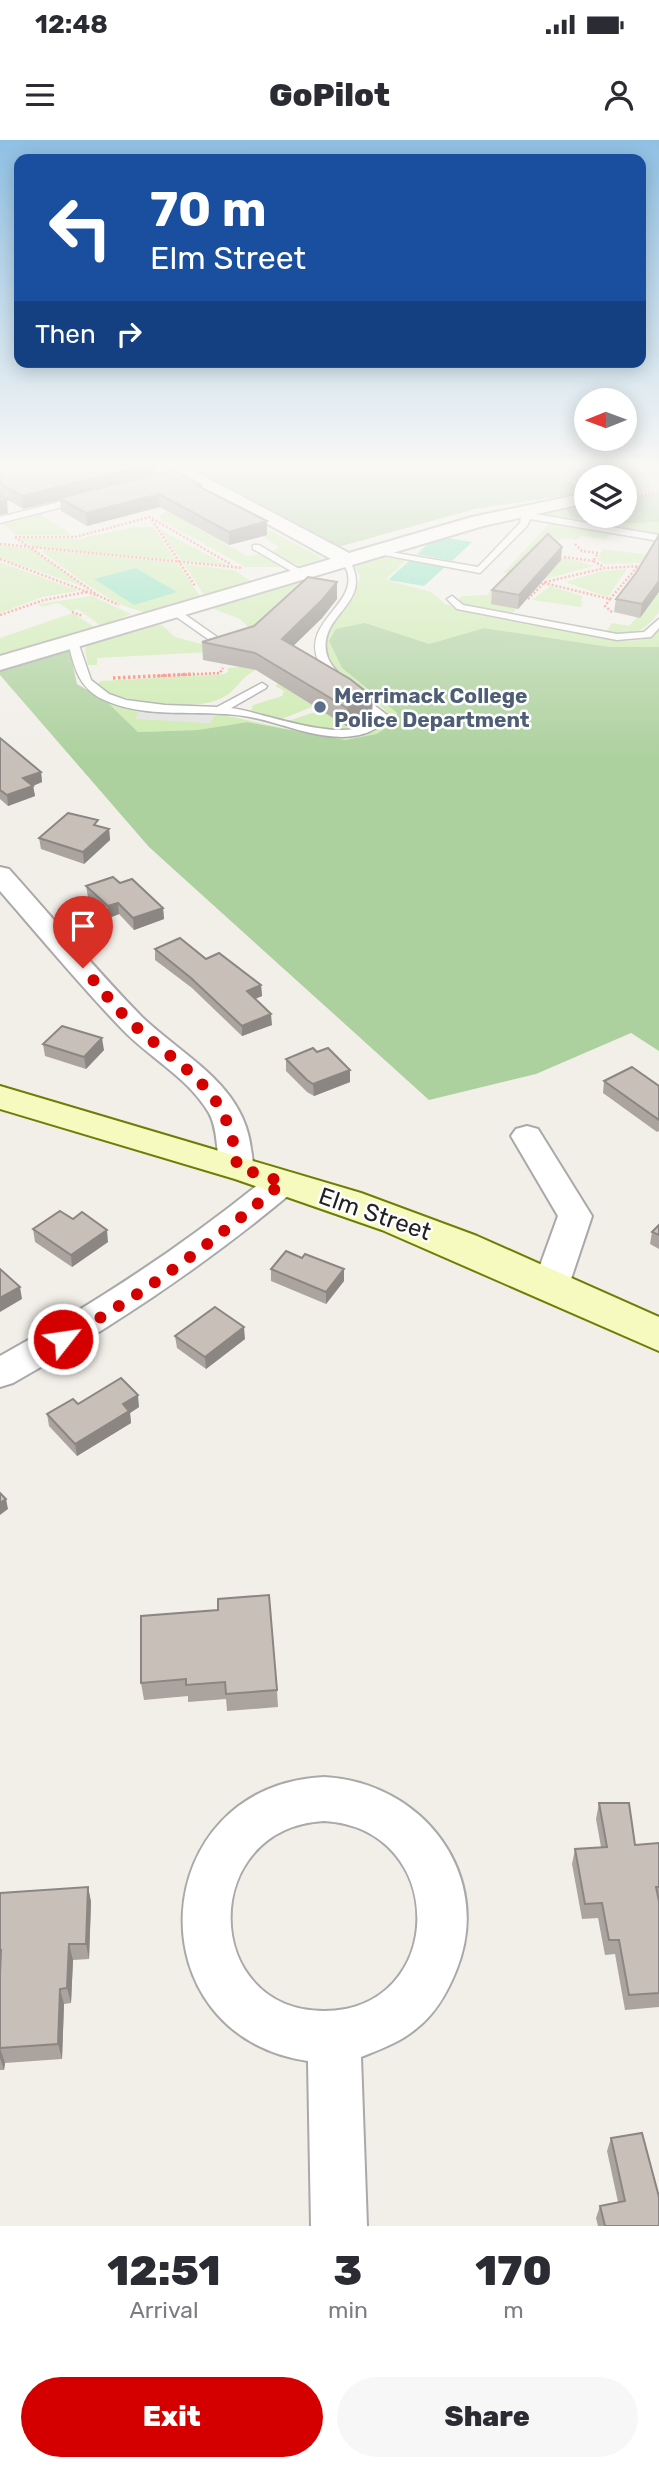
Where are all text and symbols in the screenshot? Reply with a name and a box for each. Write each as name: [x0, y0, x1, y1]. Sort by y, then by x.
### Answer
text: 12:48: [35, 9, 108, 40]
icon: menu: [21, 76, 59, 114]
text: GoPilot: [269, 76, 390, 114]
icon: person: [600, 76, 638, 114]
text: 70 m: [150, 180, 267, 238]
icon: left: [35, 182, 126, 273]
text: Elm Street: [150, 239, 306, 277]
icon: right: [110, 315, 148, 353]
text: Then: [35, 319, 96, 350]
north arrow: [574, 388, 637, 452]
map controls: [574, 388, 637, 528]
button: layers: [574, 465, 637, 528]
place label: Merrimack College Police Department: [334, 683, 530, 732]
marker: Merrimack College Police Department: [312, 699, 328, 715]
pin: [53, 896, 113, 968]
icon: arrive: [64, 907, 102, 945]
street label: Elm Street: [315, 1182, 435, 1246]
position arrow: [26, 1302, 100, 1376]
text: 12:51: [107, 2246, 221, 2296]
text: 3: [334, 2246, 362, 2296]
text: 170: [475, 2246, 552, 2296]
text: Arrival: [129, 2296, 198, 2324]
text: min: [328, 2296, 368, 2324]
text: m: [503, 2296, 524, 2324]
button: Exit: [21, 2377, 323, 2457]
button: Share: [337, 2377, 638, 2457]

